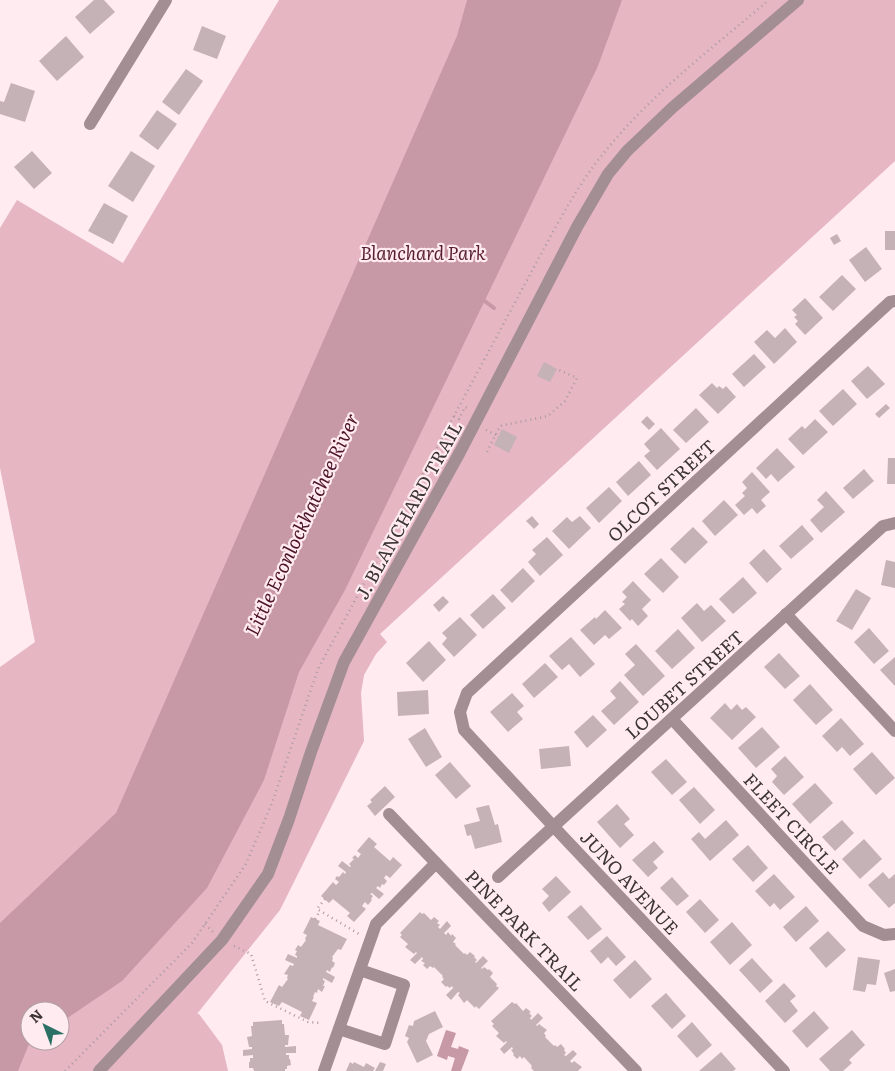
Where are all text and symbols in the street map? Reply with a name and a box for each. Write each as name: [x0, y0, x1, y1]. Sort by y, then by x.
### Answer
park label: Blanchard Park: [360, 239, 486, 266]
water label: Little Econlockhatchee River: [237, 408, 365, 640]
street label: J. BLANCHARD TRAIL: [348, 416, 468, 604]
street label: OLCOT STREET: [601, 432, 721, 548]
street label: LOUBET STREET: [619, 623, 749, 745]
street label: FLEET CIRCLE: [738, 766, 846, 880]
street label: JUNO AVENUE: [574, 824, 686, 940]
street label: PINE PARK TRAIL: [460, 863, 590, 997]
north arrow: [20, 1001, 70, 1051]
text: N: [25, 1004, 47, 1027]

